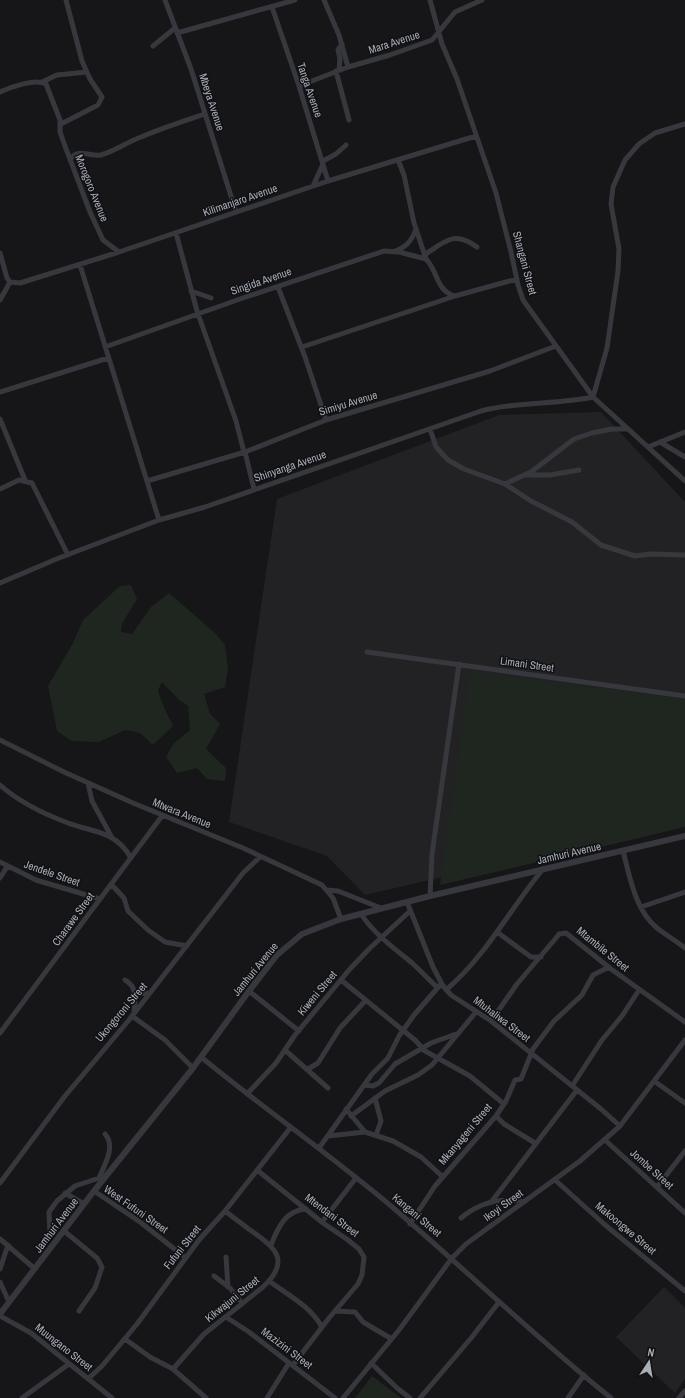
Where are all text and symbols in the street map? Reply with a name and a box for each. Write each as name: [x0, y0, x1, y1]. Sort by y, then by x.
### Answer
street label: Mara Avenue: [367, 27, 421, 57]
street label: Tanga Avenue: [294, 61, 326, 119]
street label: Mbeya Avenue: [196, 72, 228, 132]
street label: Morogoro Avenue: [72, 152, 112, 224]
street label: Kilimanjaro Avenue: [201, 181, 279, 219]
street label: Shangani Street: [510, 230, 540, 297]
street label: Singida Avenue: [229, 264, 293, 298]
street label: Simiyu Avenue: [317, 387, 379, 419]
street label: Shinyanga Avenue: [252, 447, 328, 485]
street label: Limani Street: [499, 653, 555, 675]
street label: Mtwara Avenue: [151, 795, 213, 831]
street label: Jamhuri Avenue: [536, 839, 602, 867]
street label: Jendele Street: [22, 857, 82, 889]
street label: Charawe Street: [49, 889, 97, 948]
street label: Mtambile Street: [574, 924, 633, 975]
street label: Jamhuri Avenue: [229, 939, 281, 999]
street label: Kiweni Street: [294, 967, 340, 1018]
street label: Ukongoroni Street: [92, 979, 150, 1045]
street label: Mtuhaliwa Street: [471, 993, 534, 1045]
street label: Mkanyageni Street: [435, 1100, 495, 1168]
street label: Jombe Street: [627, 1146, 677, 1192]
street label: West Fufuni Street: [101, 1182, 171, 1237]
street label: Ikoyi Street: [480, 1186, 526, 1224]
street label: Mtendani Street: [302, 1190, 362, 1240]
street label: Kangani Street: [389, 1190, 445, 1240]
street label: Jamhuri Avenue: [31, 1195, 81, 1255]
street label: Makoongwe Street: [593, 1198, 660, 1258]
street label: Fufuni Street: [160, 1222, 204, 1272]
street label: Kikwajuni Street: [202, 1273, 262, 1325]
street label: Muungano Street: [32, 1320, 96, 1374]
street label: Mazizini Street: [259, 1324, 316, 1372]
north arrow: [629, 1342, 669, 1382]
text: N: [646, 1345, 656, 1360]

